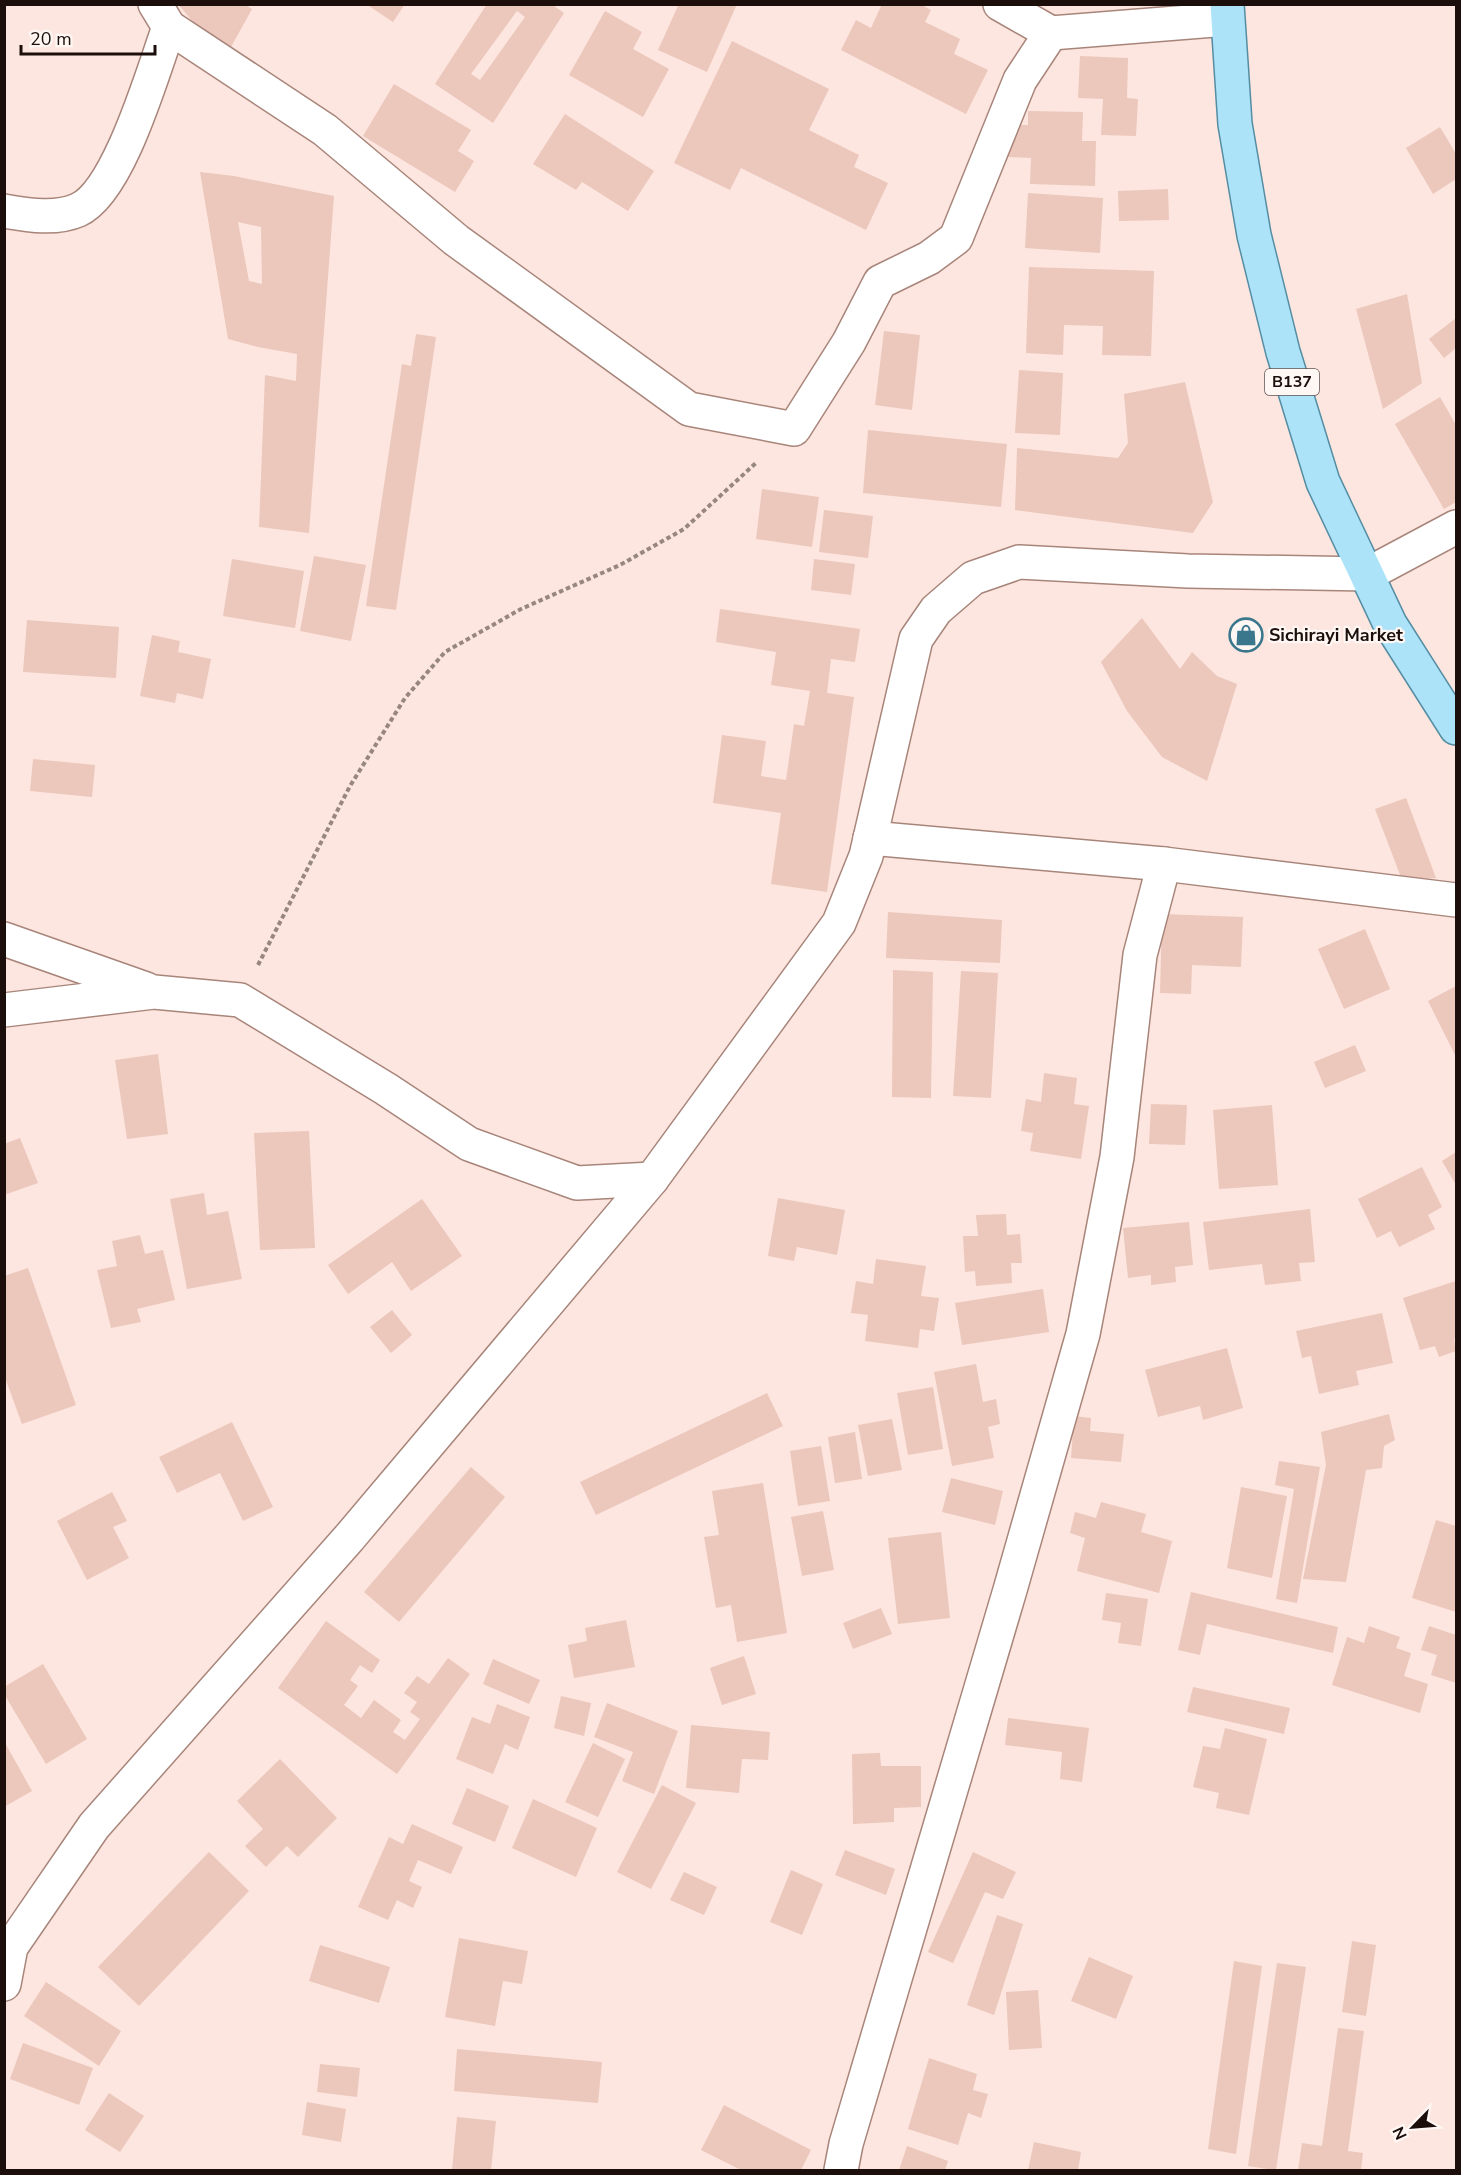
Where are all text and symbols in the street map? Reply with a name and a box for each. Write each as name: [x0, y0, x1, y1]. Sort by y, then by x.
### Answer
scale bar: [21, 18, 154, 56]
text: 20 m: [30, 27, 72, 51]
road number: B137: [1265, 369, 1319, 395]
shop icon: Sichirayi Market: [1228, 617, 1264, 653]
place label: Sichirayi Market: [1269, 623, 1403, 647]
north arrow: [1383, 2097, 1443, 2157]
text: N: [1388, 2123, 1413, 2143]

